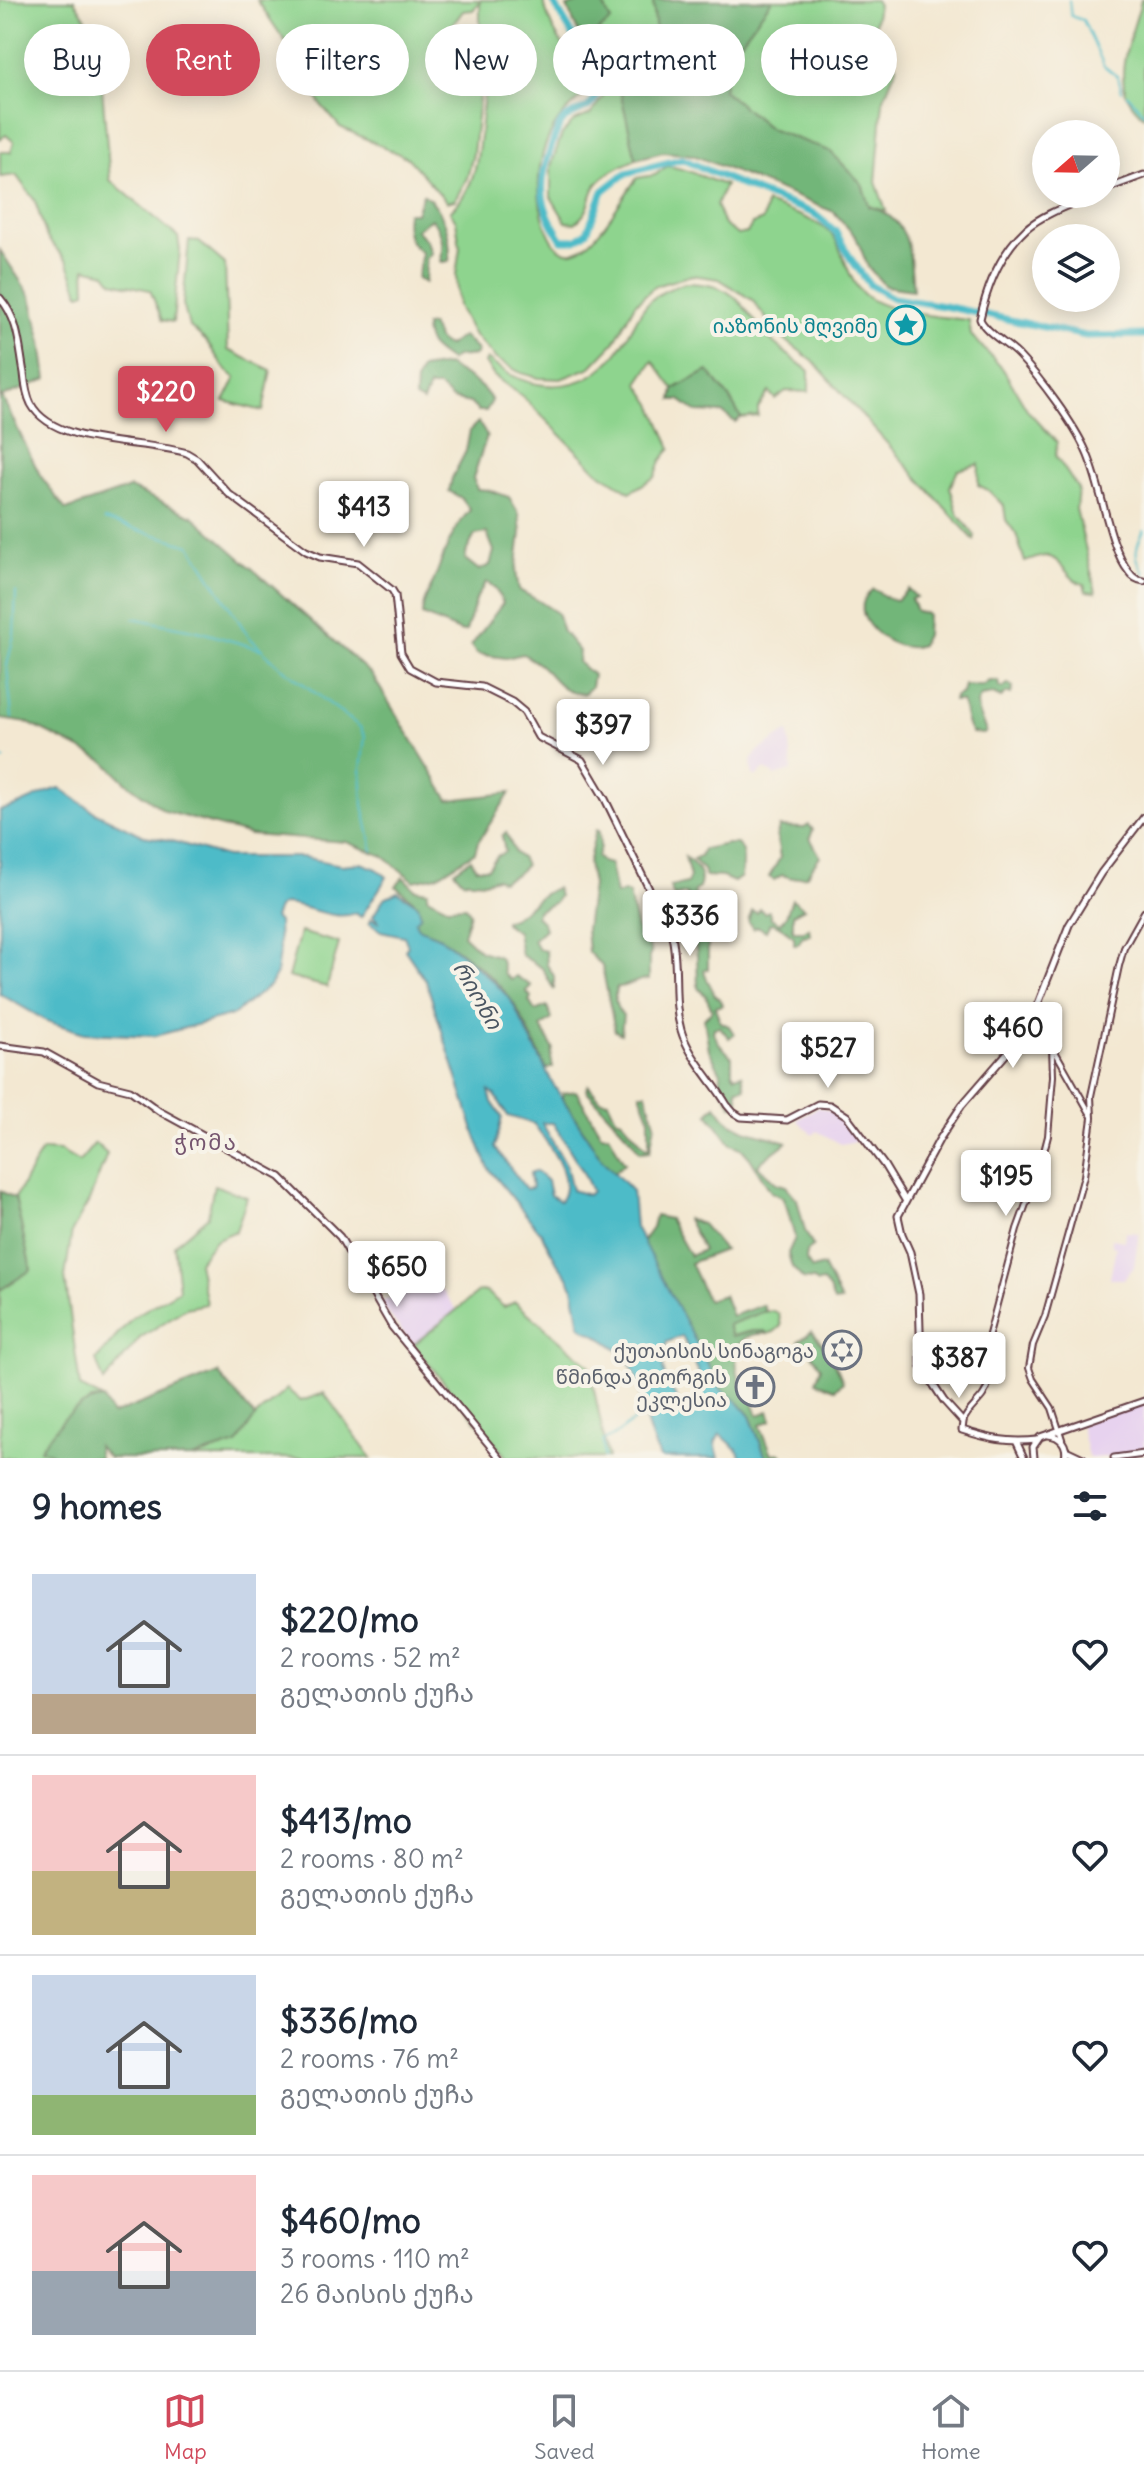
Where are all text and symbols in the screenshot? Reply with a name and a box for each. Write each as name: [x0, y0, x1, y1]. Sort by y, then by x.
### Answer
chip: Buy: [24, 24, 130, 96]
chip: Rent: [146, 24, 260, 96]
chip: Filters: [276, 24, 409, 96]
chip: New: [425, 24, 537, 96]
chip: Apartment: [553, 24, 745, 96]
chip: House: [761, 24, 897, 96]
north arrow: [1032, 120, 1120, 208]
map controls: [1032, 120, 1120, 312]
button: layers: [1032, 224, 1120, 312]
place icon: იაზონის მღვიმე: [885, 304, 927, 346]
place label: იაზონის მღვიმე: [713, 313, 878, 339]
pin: $220: [119, 366, 213, 434]
text: $220: [136, 375, 196, 408]
pin: $413: [317, 481, 411, 549]
text: $413: [337, 490, 391, 523]
pin: $397: [556, 699, 650, 767]
text: $397: [575, 708, 631, 741]
pin: $336: [643, 890, 737, 958]
text: $336: [661, 899, 719, 932]
water label: რიონი: [447, 956, 509, 1035]
pin: $460: [966, 1002, 1060, 1070]
text: $460: [982, 1011, 1044, 1044]
pin: $527: [781, 1022, 875, 1090]
text: $527: [800, 1031, 856, 1064]
district label: ჭომა: [174, 1128, 238, 1156]
pin: $195: [959, 1150, 1053, 1218]
text: $195: [979, 1159, 1033, 1192]
pin: $650: [350, 1241, 444, 1309]
text: $650: [366, 1250, 428, 1283]
synagogue icon: ქუთაისის სინაგოგა: [821, 1329, 863, 1371]
pin: $387: [912, 1332, 1006, 1400]
place label: ქუთაისის სინაგოგა: [613, 1338, 814, 1363]
text: $387: [931, 1341, 987, 1374]
place label: წმინდა გიორგის ეკლესია: [556, 1364, 727, 1413]
church icon: წმინდა გიორგის ეკლესია: [734, 1366, 776, 1408]
icon: filters: [1068, 1484, 1112, 1528]
text: 9 homes: [32, 1485, 162, 1528]
text: $220/mo: [280, 1598, 419, 1641]
icon: home: [96, 1606, 192, 1702]
icon: heart: [1068, 1632, 1112, 1676]
text: 2 rooms · 52 m²: [280, 1641, 461, 1674]
text: გელათის ქუჩა: [280, 1676, 474, 1709]
text: $413/mo: [280, 1799, 412, 1842]
icon: home: [96, 1807, 192, 1903]
icon: heart: [1068, 1833, 1112, 1877]
text: 2 rooms · 80 m²: [280, 1842, 464, 1875]
text: გელათის ქუჩა: [280, 1877, 474, 1910]
text: $336/mo: [280, 1999, 418, 2042]
icon: home: [96, 2007, 192, 2103]
icon: heart: [1068, 2033, 1112, 2077]
text: 2 rooms · 76 m²: [280, 2042, 459, 2075]
text: გელათის ქუჩა: [280, 2077, 474, 2110]
text: $460/mo: [280, 2199, 421, 2242]
icon: home: [96, 2207, 192, 2303]
icon: heart: [1068, 2233, 1112, 2277]
text: 3 rooms · 110 m²: [280, 2242, 470, 2275]
text: 26 მაისის ქუჩა: [280, 2277, 474, 2310]
tab: Map: [163, 2389, 207, 2465]
tab: Saved: [534, 2389, 594, 2465]
tab: Home: [921, 2389, 981, 2465]

